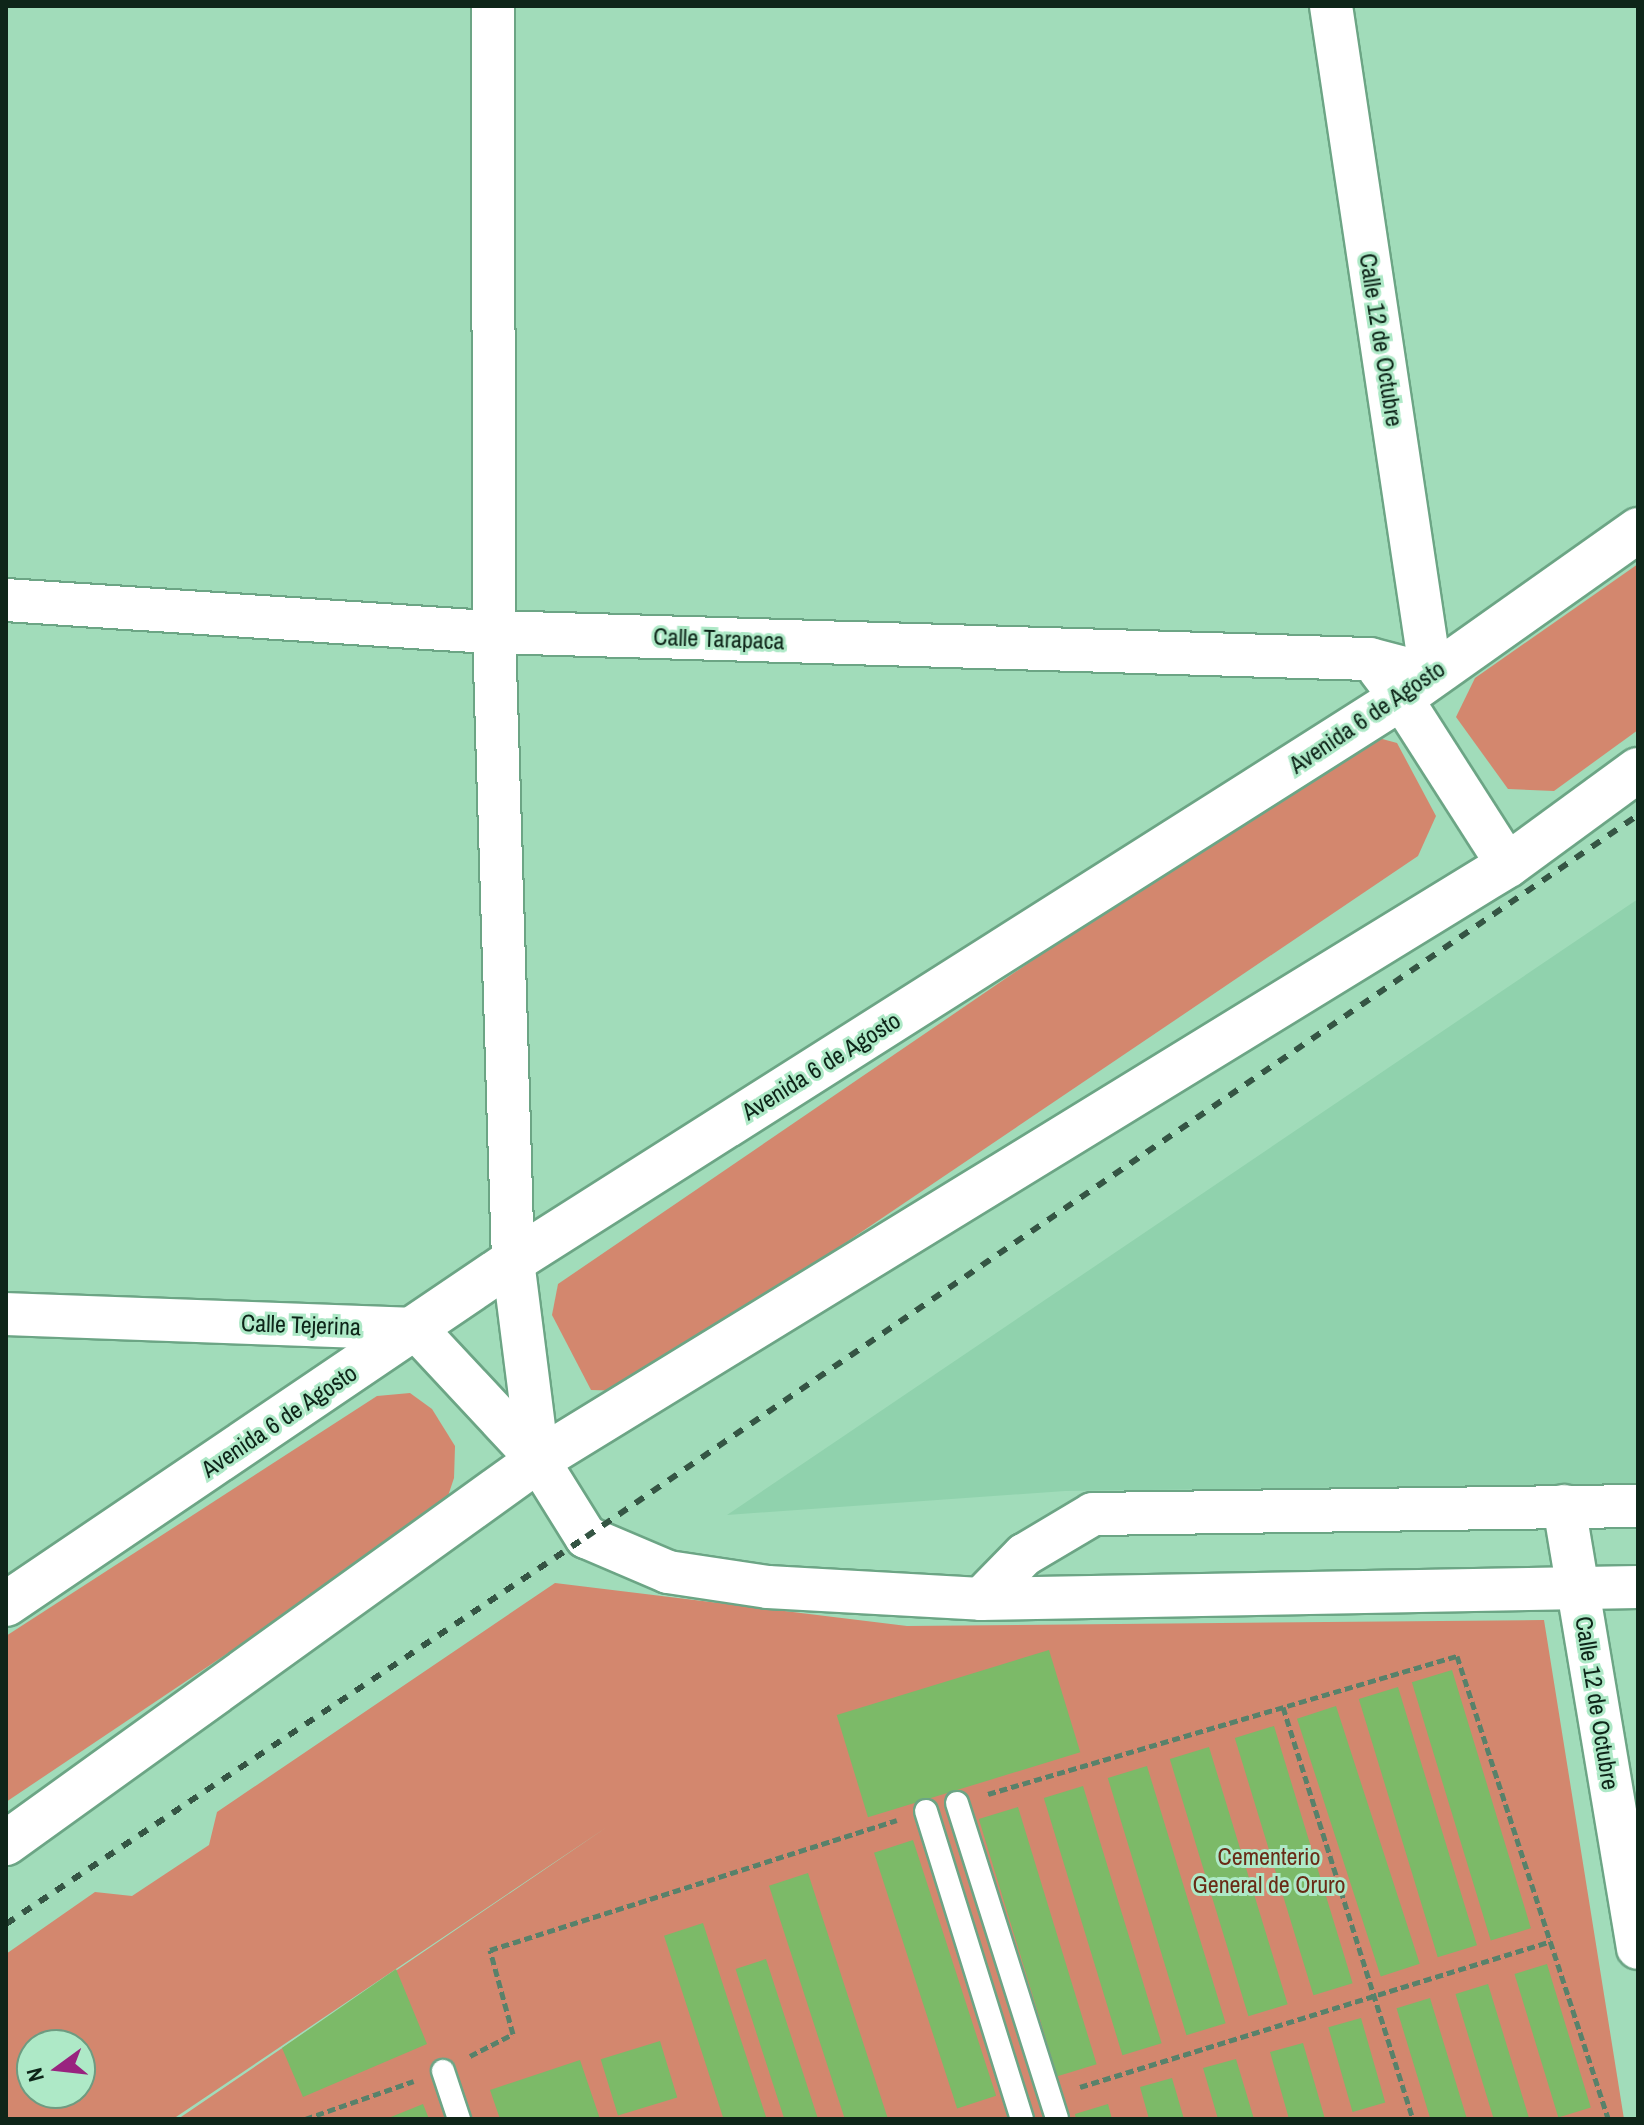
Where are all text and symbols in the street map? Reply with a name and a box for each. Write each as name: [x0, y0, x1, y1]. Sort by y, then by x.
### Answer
street label: Calle 12 de Octubre: [1353, 251, 1409, 429]
street label: Calle Tarapaca: [653, 622, 785, 656]
street label: Avenida 6 de Agosto: [1283, 654, 1451, 780]
street label: Avenida 6 de Agosto: [736, 1005, 906, 1127]
street label: Calle Tejerina: [240, 1309, 362, 1341]
street label: Avenida 6 de Agosto: [195, 1358, 363, 1484]
street label: Calle 12 de Octubre: [1569, 1614, 1625, 1792]
park label: Cementerio General de Oruro: [1192, 1843, 1346, 1899]
north arrow: [16, 2029, 96, 2109]
text: N: [19, 2065, 51, 2085]

